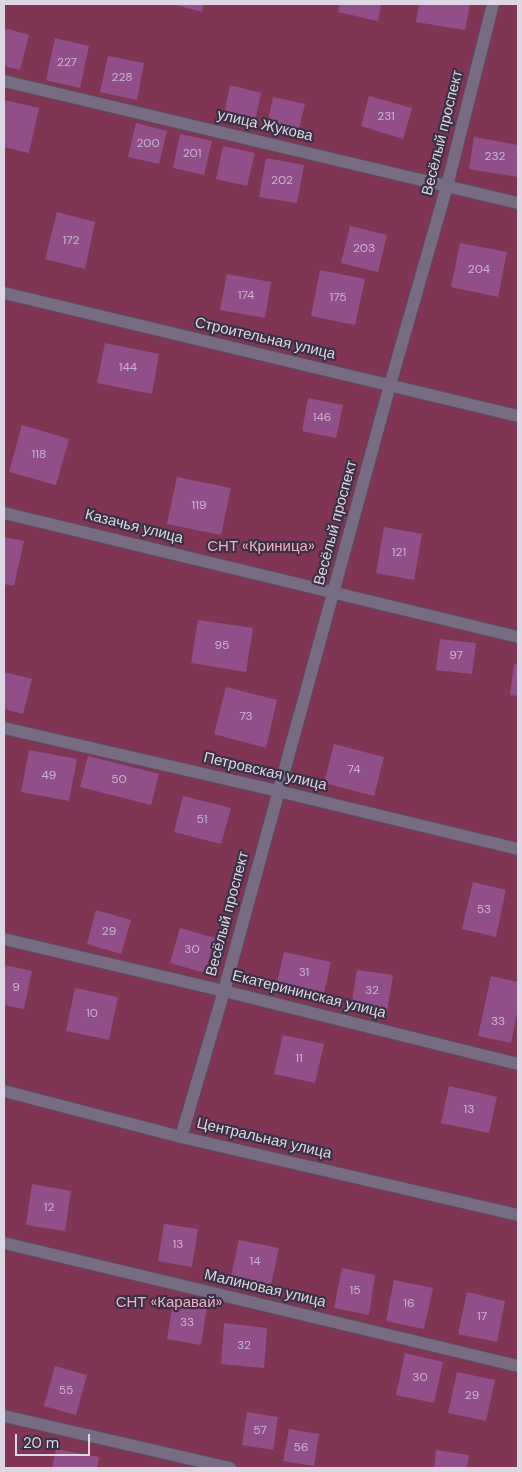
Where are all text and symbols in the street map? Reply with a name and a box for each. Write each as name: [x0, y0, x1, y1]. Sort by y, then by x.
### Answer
house number: 227: [57, 56, 77, 70]
street label: Весёлый проспект: [419, 68, 467, 198]
house number: 228: [112, 71, 132, 85]
street label: улица Жукова: [215, 106, 315, 146]
house number: 231: [377, 110, 395, 124]
house number: 200: [136, 137, 160, 151]
house number: 201: [183, 147, 201, 161]
house number: 232: [485, 150, 505, 164]
house number: 202: [271, 174, 293, 188]
house number: 172: [63, 234, 79, 248]
house number: 203: [353, 242, 375, 256]
house number: 204: [468, 263, 490, 277]
house number: 174: [238, 289, 254, 303]
house number: 175: [329, 291, 347, 305]
street label: Строительная улица: [193, 314, 337, 364]
house number: 144: [119, 361, 137, 375]
house number: 146: [313, 411, 331, 425]
house number: 118: [32, 448, 46, 462]
street label: Весёлый проспект: [311, 459, 361, 587]
house number: 119: [191, 499, 207, 513]
street label: Казачья улица: [83, 506, 185, 548]
park label: СНТ «Криница»: [207, 538, 315, 556]
house number: 121: [392, 546, 406, 560]
house number: 95: [215, 639, 229, 653]
house number: 97: [449, 649, 463, 663]
house number: 73: [239, 710, 253, 724]
street label: Петровская улица: [202, 749, 328, 795]
house number: 74: [348, 763, 360, 777]
house number: 49: [42, 769, 56, 783]
house number: 50: [111, 773, 127, 787]
house number: 51: [196, 813, 208, 827]
street label: Весёлый проспект: [203, 850, 253, 978]
house number: 53: [477, 903, 491, 917]
house number: 29: [102, 925, 116, 939]
house number: 30: [184, 943, 200, 957]
house number: 31: [299, 966, 309, 980]
street label: Екатерининская улица: [230, 967, 388, 1023]
house number: 9: [12, 981, 20, 995]
house number: 32: [365, 984, 379, 998]
house number: 10: [86, 1007, 98, 1021]
house number: 33: [491, 1015, 505, 1029]
house number: 11: [295, 1052, 303, 1066]
house number: 13: [464, 1103, 474, 1117]
street label: Центральная улица: [195, 1115, 333, 1163]
house number: 12: [44, 1201, 54, 1215]
house number: 13: [173, 1238, 183, 1252]
house number: 14: [249, 1255, 261, 1269]
street label: Малиновая улица: [202, 1266, 328, 1312]
house number: 15: [349, 1284, 361, 1298]
park label: СНТ «Каравай»: [116, 1294, 222, 1312]
house number: 16: [403, 1297, 415, 1311]
house number: 17: [477, 1310, 487, 1324]
house number: 33: [180, 1316, 194, 1330]
house number: 32: [237, 1339, 251, 1353]
house number: 30: [412, 1371, 428, 1385]
house number: 55: [59, 1384, 73, 1398]
house number: 29: [465, 1389, 479, 1403]
scale bar: [18, 1424, 92, 1456]
house number: 57: [253, 1424, 267, 1438]
text: 20 m: [23, 1433, 59, 1453]
house number: 56: [294, 1441, 308, 1455]

